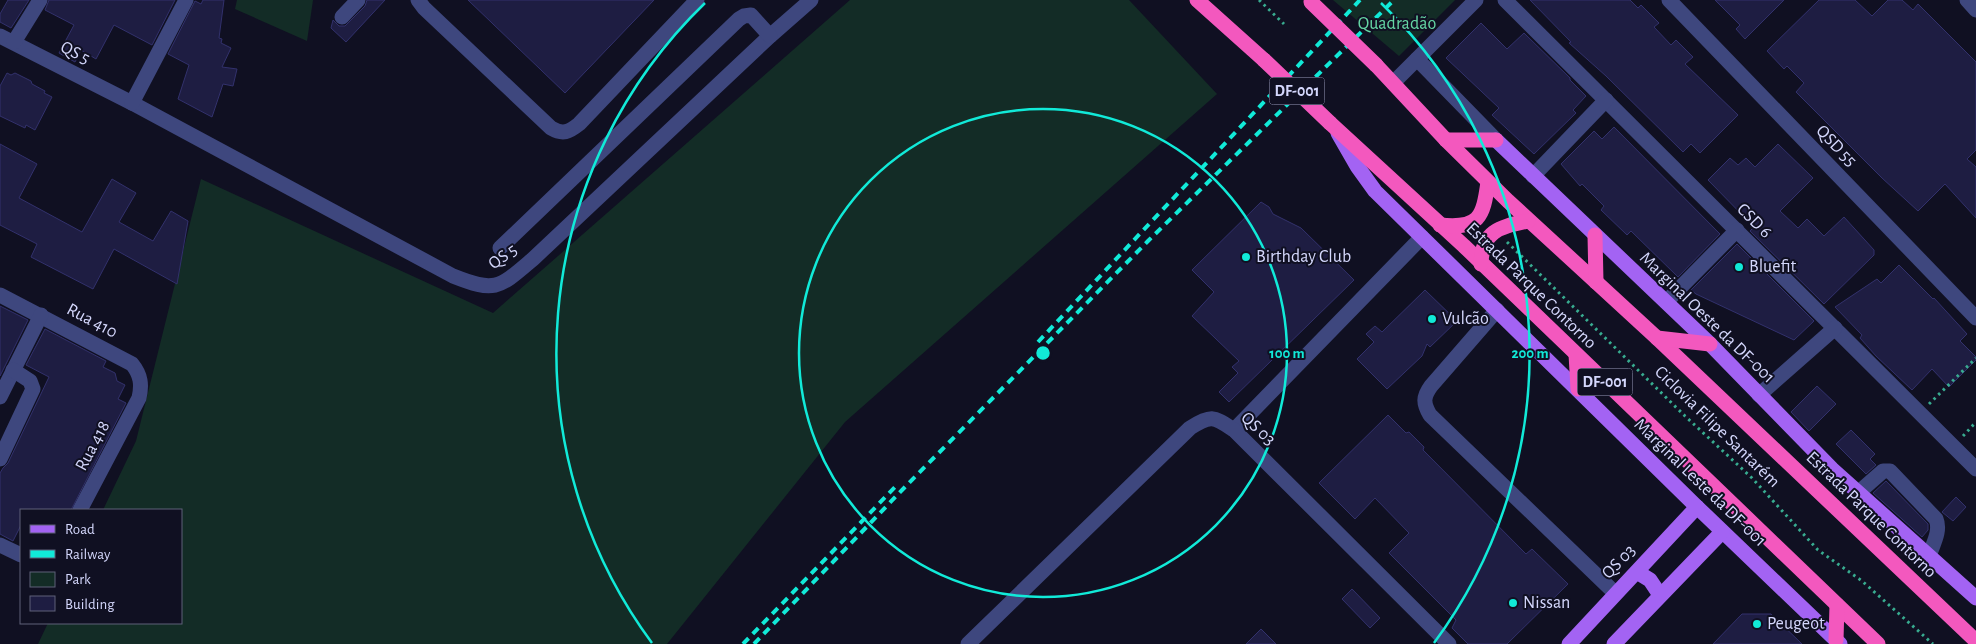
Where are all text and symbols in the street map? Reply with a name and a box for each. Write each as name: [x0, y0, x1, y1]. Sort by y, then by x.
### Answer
park label: Quadradão: [1358, 15, 1437, 33]
street label: QS 5: [57, 38, 93, 68]
road number: DF-001: [1270, 78, 1324, 104]
street label: QSD 55: [1812, 122, 1860, 170]
street label: CSD 6: [1733, 200, 1775, 242]
street label: Estrada Parque Contorno: [1462, 219, 1600, 353]
street label: QS 5: [485, 241, 521, 273]
place label: Birthday Club: [1256, 248, 1351, 266]
street label: Marginal Oeste da DF-001: [1636, 249, 1778, 387]
marker: Birthday Club: [1240, 251, 1252, 263]
place label: Bluefit: [1749, 258, 1797, 276]
marker: Bluefit: [1733, 261, 1745, 273]
street label: Rua 410: [64, 300, 120, 342]
place label: Vulcão: [1442, 310, 1489, 328]
marker: Vulcão: [1426, 313, 1438, 325]
centre of rings: [1034, 344, 1052, 362]
text: 100 m: [1269, 346, 1305, 361]
text: 200 m: [1511, 346, 1549, 361]
street label: Ciclovia Filipe Santarém: [1651, 363, 1783, 491]
road number: DF-001: [1578, 368, 1632, 396]
street label: QS 03: [1237, 409, 1279, 449]
street label: Marginal Leste da DF-001: [1631, 415, 1769, 551]
street label: Rua 418: [72, 418, 114, 474]
street label: Estrada Parque Contorno: [1802, 448, 1940, 582]
legend: [20, 509, 182, 624]
text: Road: [65, 522, 95, 537]
street label: QS 03: [1599, 541, 1639, 583]
text: Railway: [65, 547, 111, 562]
text: Park: [65, 572, 91, 587]
place label: Nissan: [1523, 594, 1570, 612]
text: Building: [65, 597, 115, 612]
marker: Nissan: [1507, 597, 1519, 609]
place label: Peugeot: [1767, 615, 1825, 633]
marker: Peugeot: [1751, 618, 1763, 630]

